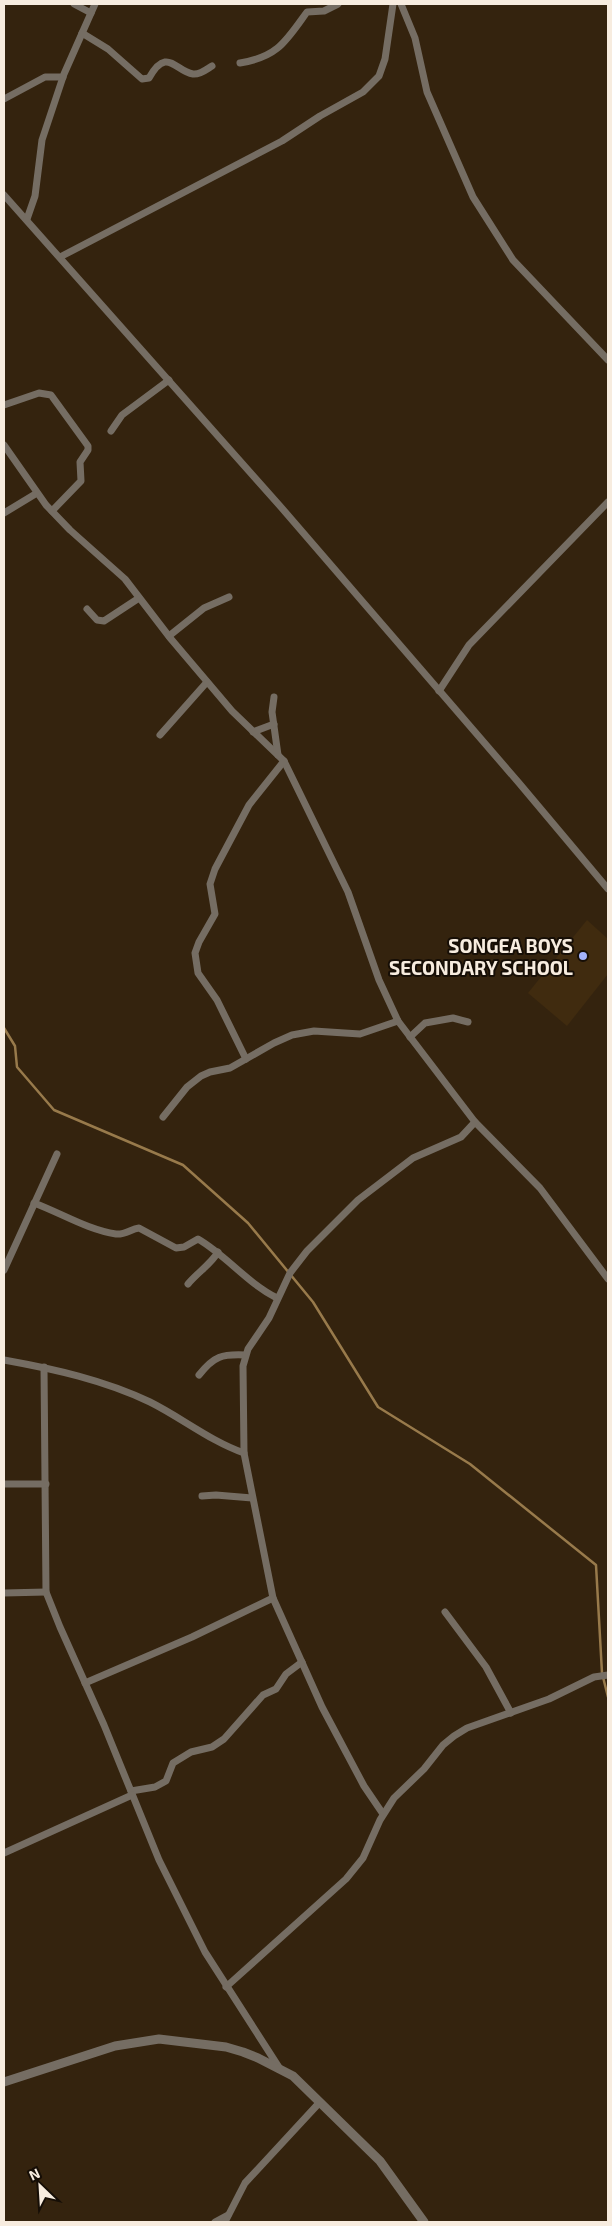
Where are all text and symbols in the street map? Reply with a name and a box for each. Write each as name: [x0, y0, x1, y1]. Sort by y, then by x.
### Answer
place label: SONGEA BOYS SECONDARY SCHOOL: [389, 934, 573, 979]
marker: SONGEA BOYS SECONDARY SCHOOL: [577, 950, 589, 962]
north arrow: [15, 2161, 65, 2211]
text: N: [26, 2164, 42, 2184]

